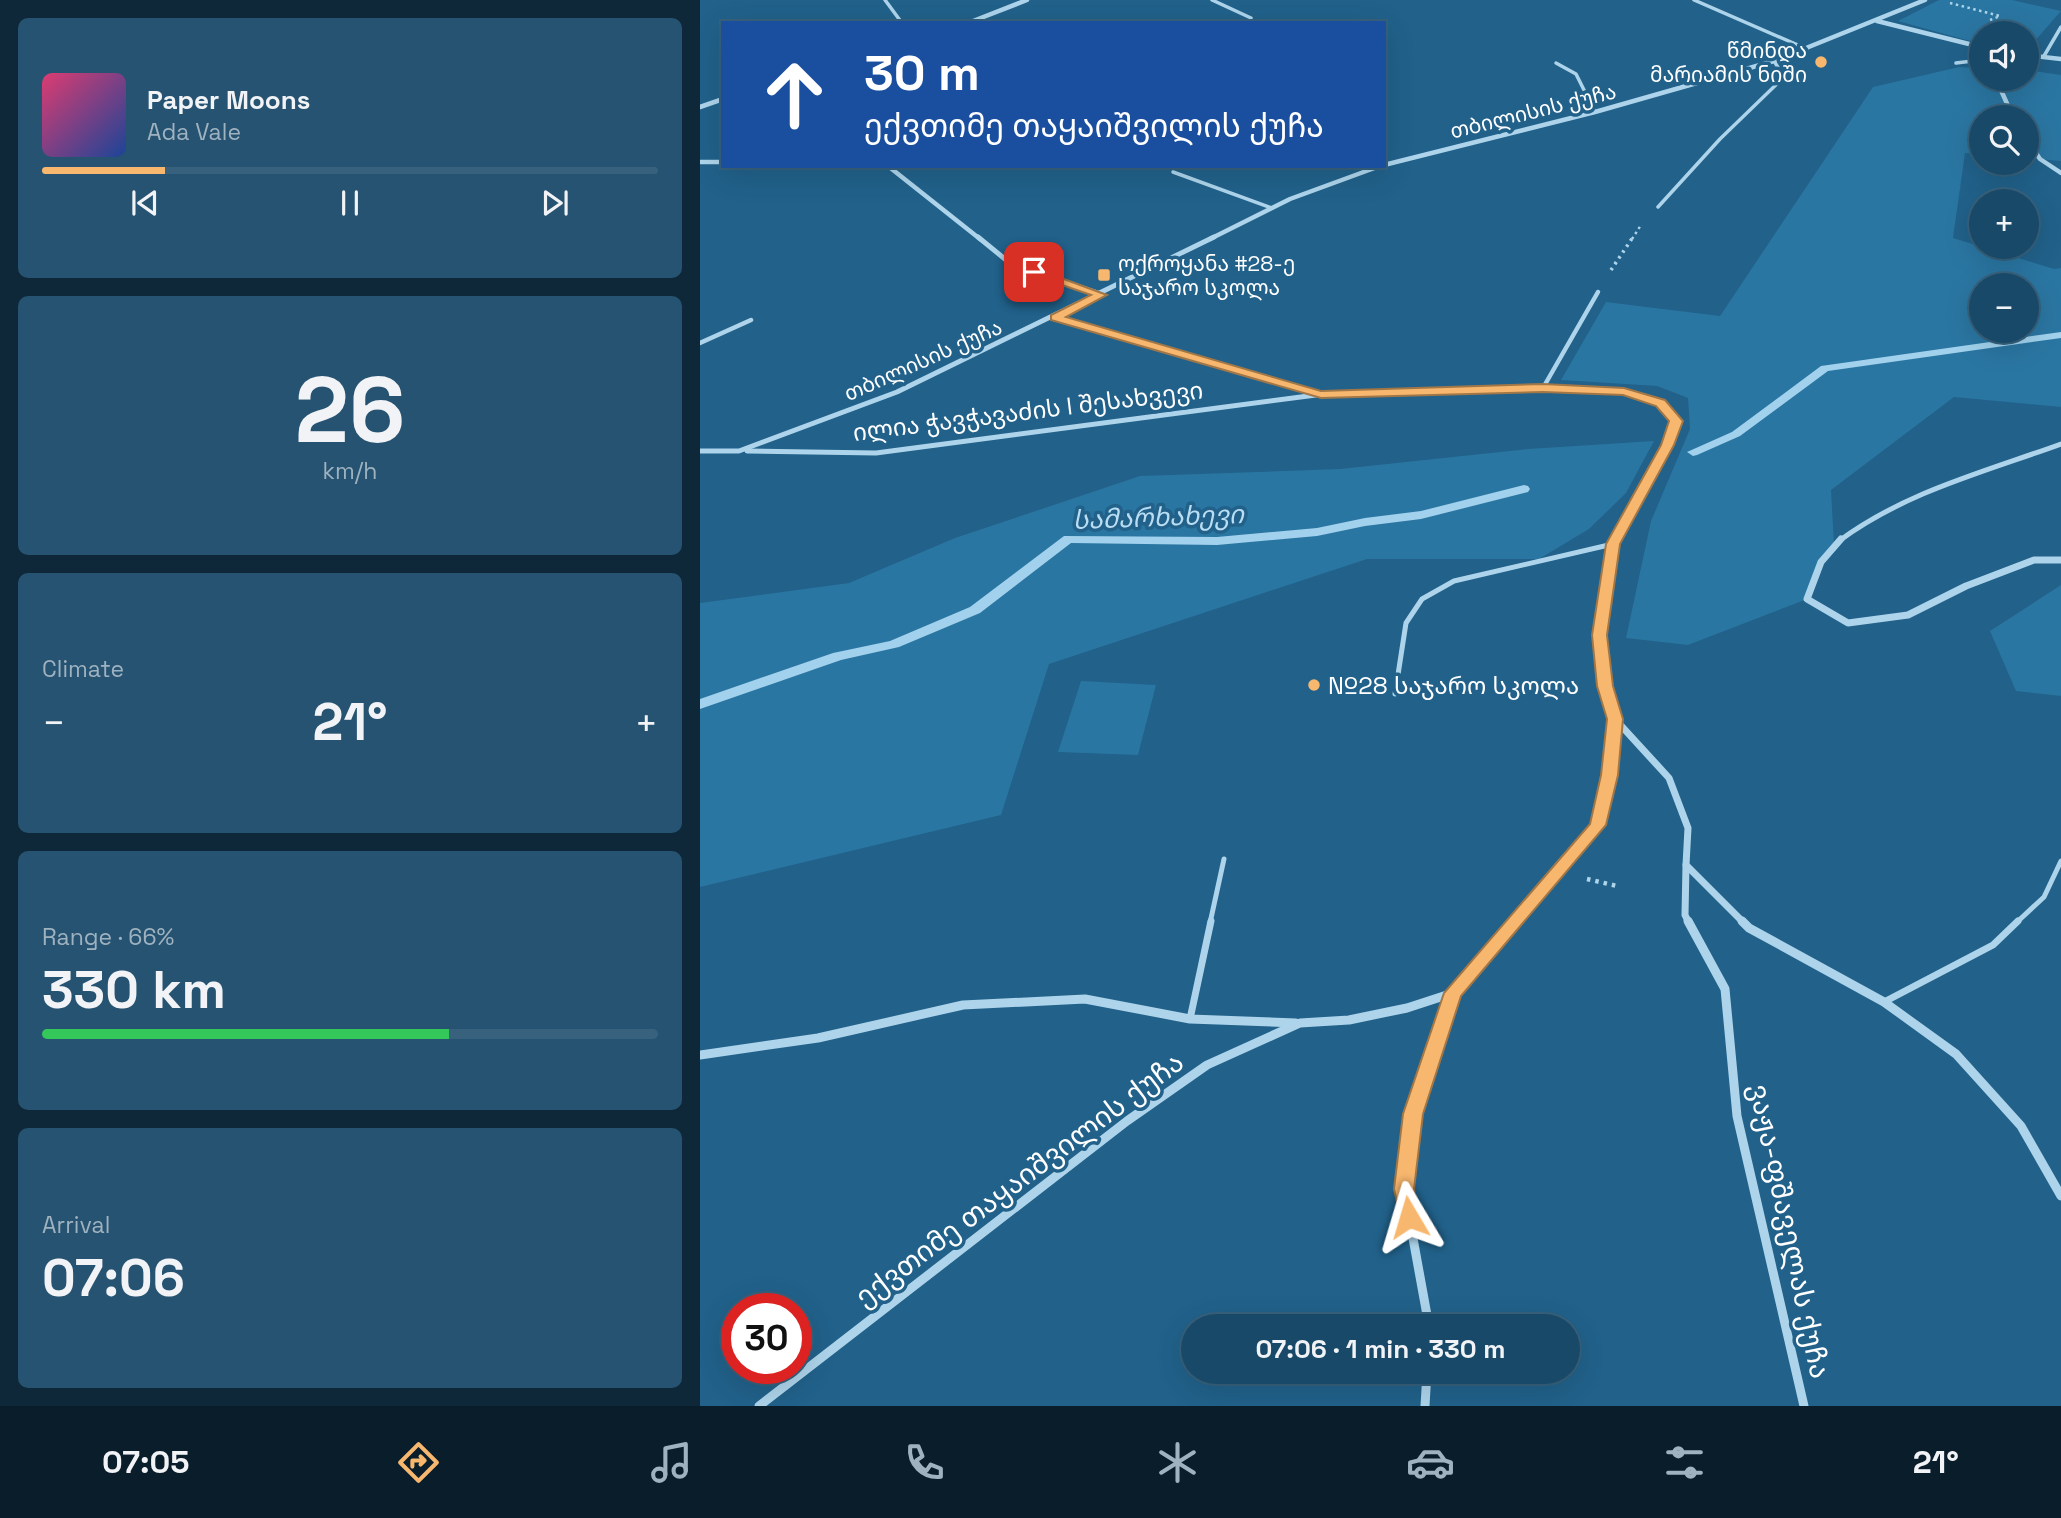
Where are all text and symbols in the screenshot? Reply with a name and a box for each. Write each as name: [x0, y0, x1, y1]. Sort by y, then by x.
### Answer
map controls: [1969, 21, 2039, 343]
button: sound: [1969, 21, 2039, 91]
place label: წმინდა მარიამის ნიში: [1650, 37, 1807, 88]
text: 30 m: [864, 42, 980, 104]
icon: ahead: [749, 49, 840, 140]
marker: წმინდა მარიამის ნიში: [1813, 54, 1829, 70]
street label: თბილისის ქუჩა: [1447, 77, 1619, 145]
text: Paper Moons: [147, 83, 310, 117]
button: search: [1969, 105, 2039, 175]
text: ექვთიმე თაყაიშვილის ქუჩა: [864, 106, 1324, 146]
text: Ada Vale: [147, 117, 241, 147]
icon: previous: [126, 184, 164, 222]
icon: pause: [331, 184, 369, 222]
icon: next: [536, 184, 574, 222]
button: +: [1969, 189, 2039, 259]
pin: [1004, 242, 1064, 302]
place label: ოქროყანა #28-ე საჯარო სკოლა: [1118, 250, 1295, 301]
icon: arrive: [1015, 253, 1053, 291]
marker: ოქროყანა #28-ე საჯარო სკოლა: [1096, 267, 1112, 283]
button: −: [1969, 273, 2039, 343]
street label: თბილისის ქუჩა: [840, 313, 1006, 407]
text: 26: [295, 352, 405, 469]
street label: ილია ჭავჭავაძის I შესახვევი: [851, 374, 1205, 448]
text: km/h: [323, 456, 377, 486]
water label: სამარხახევი: [1072, 497, 1245, 537]
text: Climate: [42, 654, 124, 684]
place label: №28 საჯარო სკოლა: [1328, 670, 1579, 701]
marker: №28 საჯარო სკოლა: [1306, 677, 1322, 693]
text: 21°: [313, 689, 387, 755]
text: −: [42, 699, 66, 747]
text: +: [634, 699, 658, 747]
text: Range · 66%: [42, 922, 174, 952]
text: 330 km: [42, 957, 226, 1023]
street label: ექვთიმე თაყაიშვილის ქუჩა: [847, 1044, 1191, 1314]
street label: ვაჟა-ფშაველას ქუჩა: [1741, 1080, 1839, 1382]
position arrow: [1372, 1180, 1446, 1254]
text: Arrival: [42, 1210, 110, 1240]
text: 07:06: [42, 1245, 185, 1311]
speed limit sign: 30: [721, 1293, 812, 1384]
text: 07:06 · 1 min · 330 m: [1256, 1332, 1505, 1366]
icon: directions: [394, 1438, 443, 1487]
icon: music: [647, 1438, 696, 1487]
icon: phone: [900, 1438, 949, 1487]
icon: climate: [1153, 1438, 1202, 1487]
icon: car: [1406, 1438, 1455, 1487]
icon: filters: [1660, 1438, 1709, 1487]
text: 07:05: [102, 1442, 189, 1482]
text: 21°: [1913, 1442, 1959, 1482]

